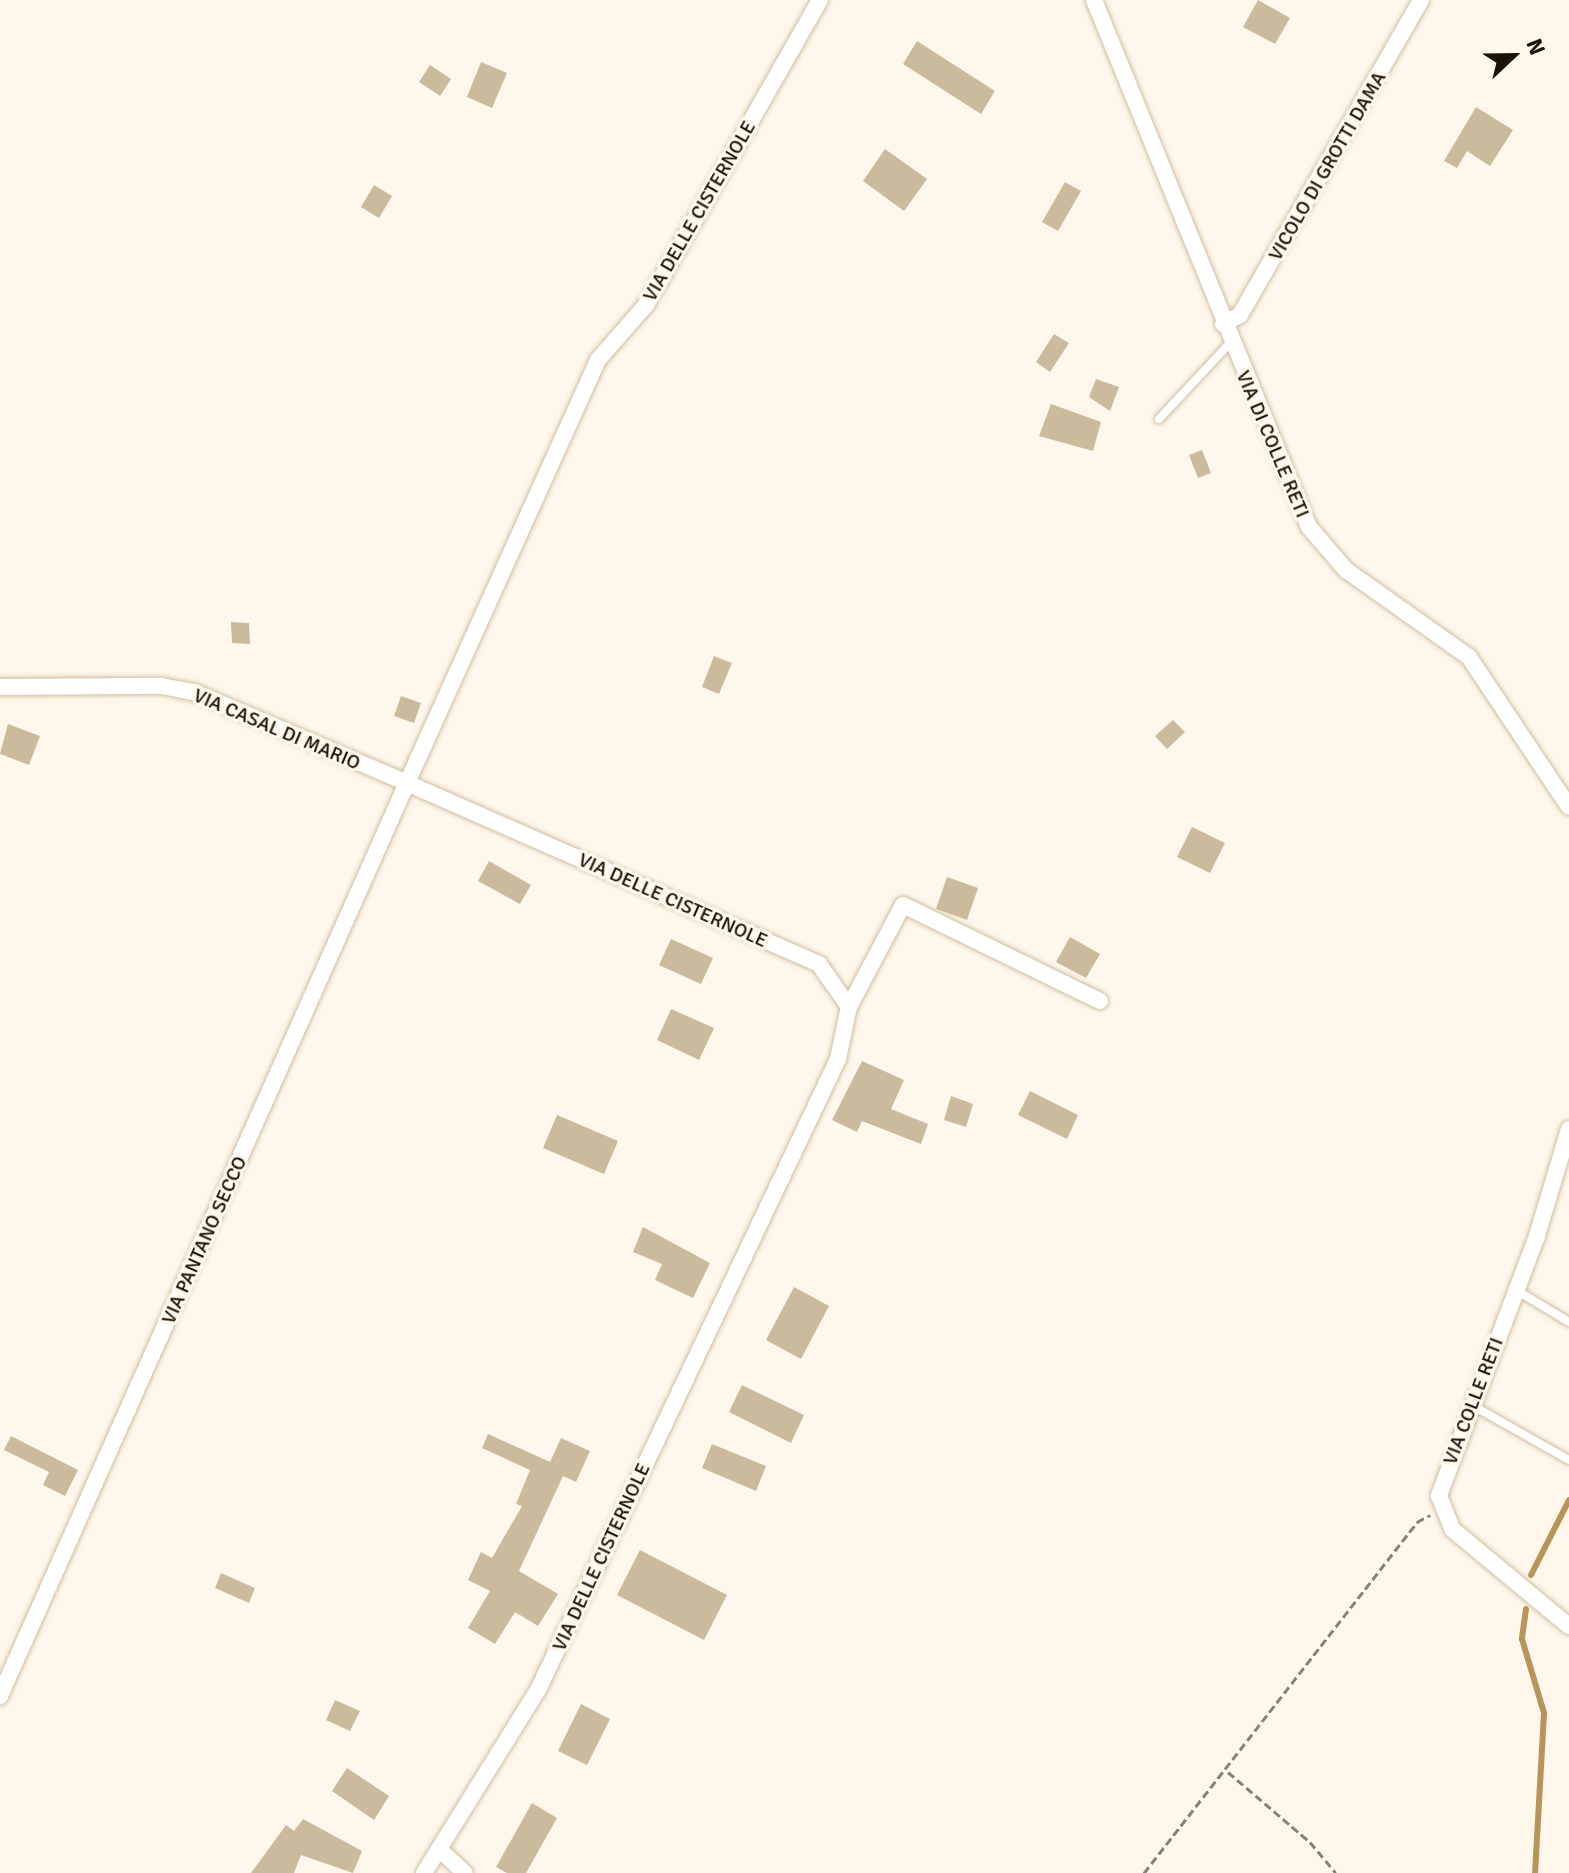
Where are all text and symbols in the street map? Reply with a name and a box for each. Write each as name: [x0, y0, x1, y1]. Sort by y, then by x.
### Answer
north arrow: [1473, 16, 1553, 96]
text: N: [1520, 35, 1551, 59]
street label: VICOLO DI GROTTI DAMA: [1263, 67, 1391, 265]
street label: VIA DELLE CISTERNOLE: [637, 116, 761, 306]
street label: VIA DI COLLE RETI: [1231, 367, 1315, 521]
street label: VIA CASAL DI MARIO: [190, 683, 364, 775]
street label: VIA DELLE CISTERNOLE: [575, 847, 771, 953]
street label: VIA PANTANO SECCO: [156, 1152, 252, 1328]
street label: VIA COLLE RETI: [1438, 1334, 1508, 1468]
street label: VIA DELLE CISTERNOLE: [547, 1459, 655, 1655]

